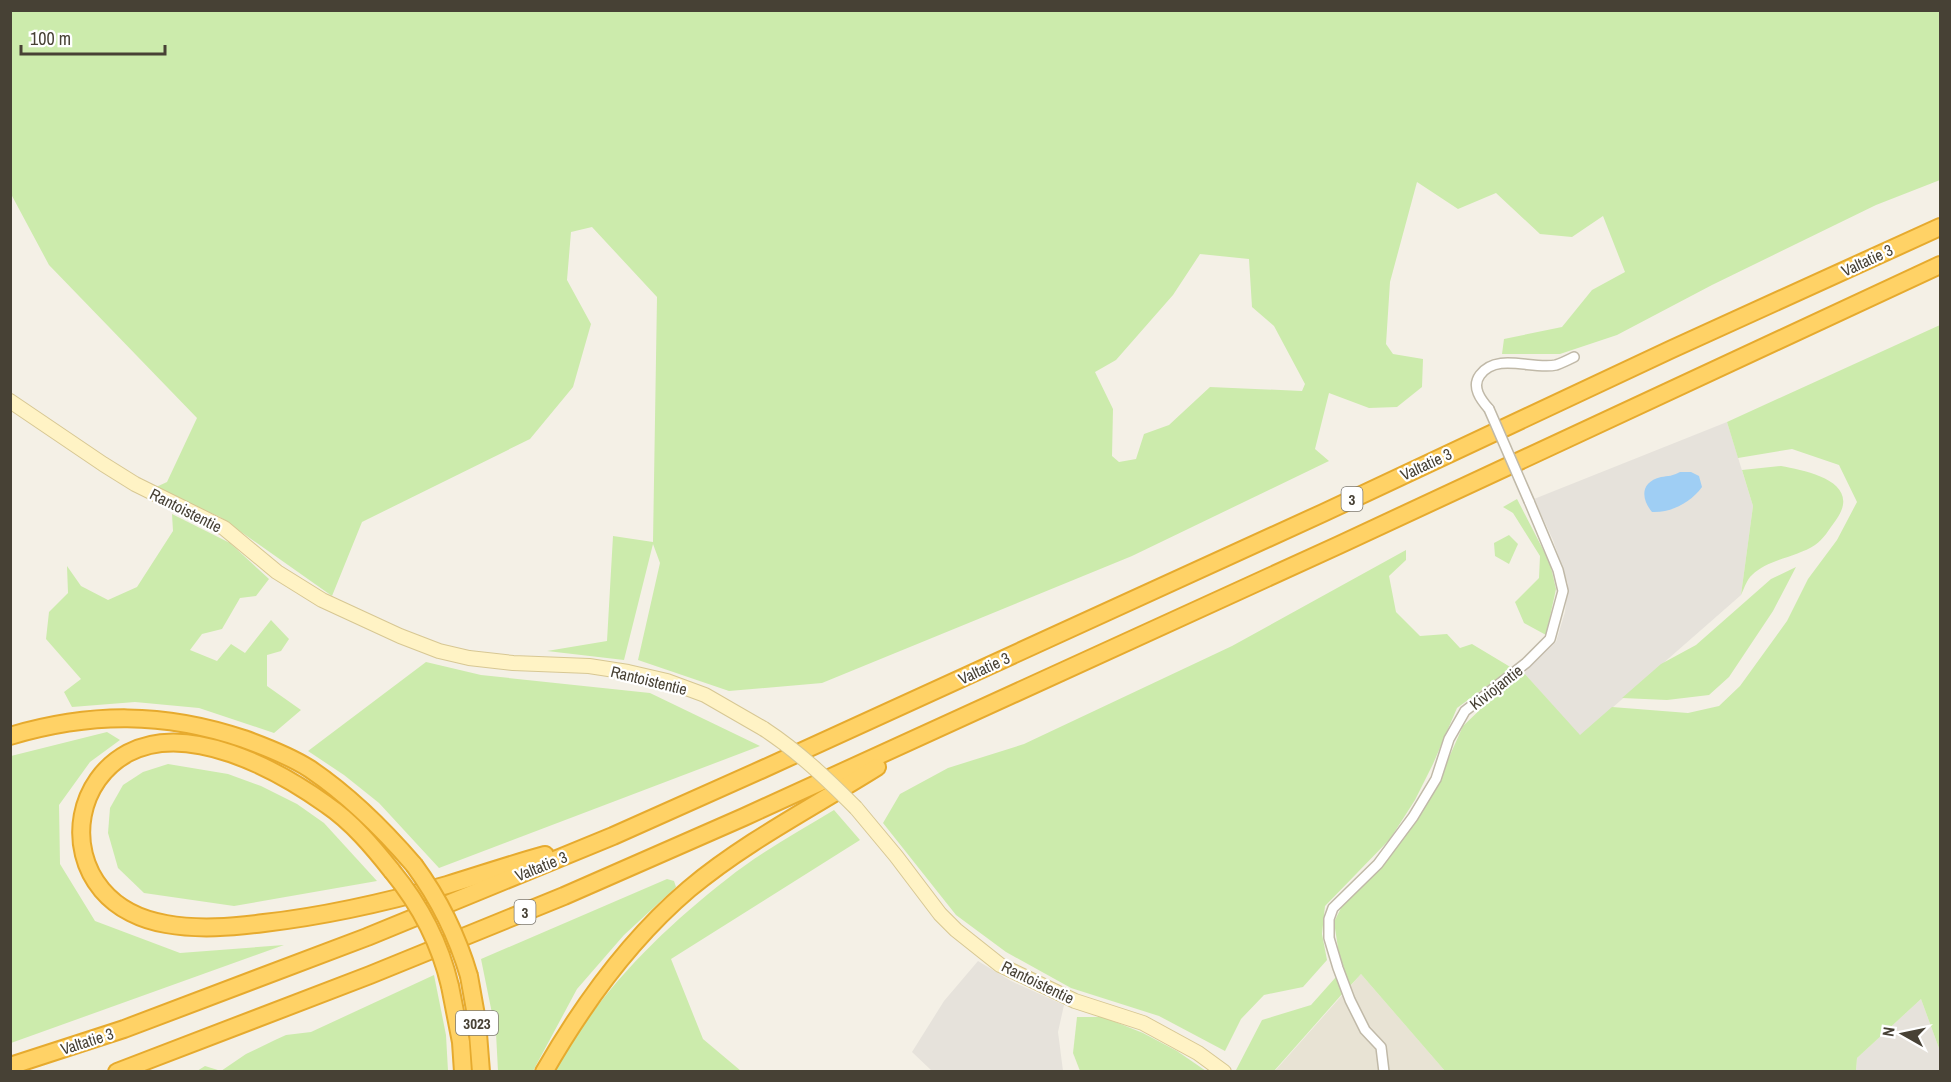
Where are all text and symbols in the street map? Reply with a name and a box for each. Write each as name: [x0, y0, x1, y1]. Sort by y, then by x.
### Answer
scale bar: [21, 18, 165, 56]
text: 100 m: [30, 26, 71, 51]
street label: Valtatie 3: [1838, 239, 1896, 281]
street label: Valtatie 3: [1397, 443, 1455, 485]
street label: Rantoistentie: [146, 482, 226, 538]
road number: 3: [1342, 487, 1362, 511]
street label: Valtatie 3: [955, 647, 1013, 689]
street label: Kiviojantie: [1465, 659, 1527, 715]
street label: Rantoistentie: [608, 660, 690, 700]
street label: Valtatie 3: [512, 846, 570, 886]
road number: 3: [514, 900, 536, 924]
street label: Rantoistentie: [998, 955, 1078, 1009]
north arrow: [1873, 1004, 1933, 1064]
road number: 3023: [456, 1011, 498, 1035]
street label: Valtatie 3: [58, 1022, 116, 1060]
text: N: [1877, 1025, 1900, 1038]

